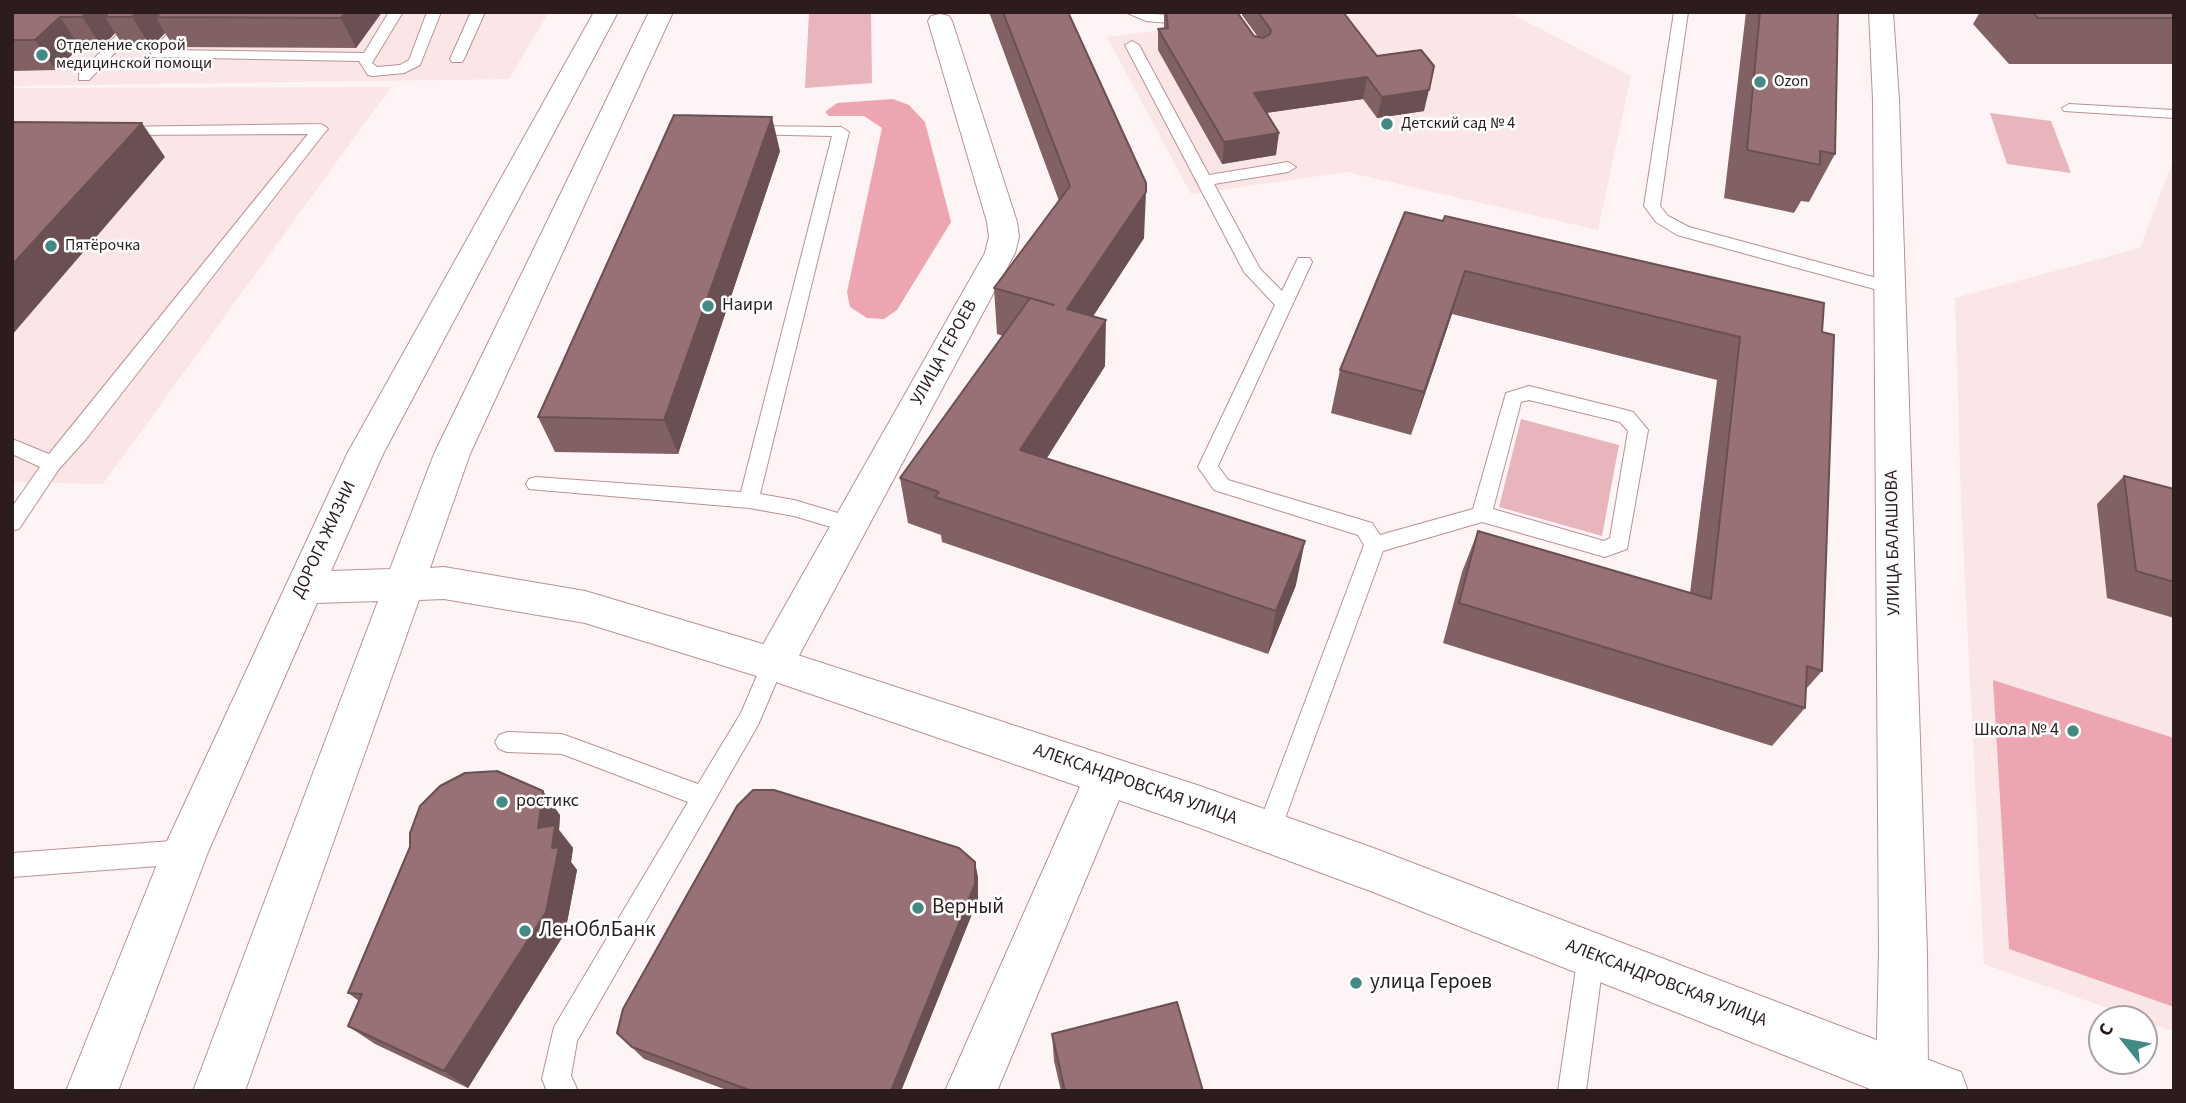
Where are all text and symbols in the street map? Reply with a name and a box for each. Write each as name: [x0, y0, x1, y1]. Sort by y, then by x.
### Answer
place label: Отделение скорой медицинской помощи: [56, 36, 212, 74]
marker: Отделение скорой медицинской помощи: [34, 47, 50, 63]
place label: Ozon: [1774, 72, 1809, 92]
marker: Ozon: [1752, 74, 1768, 90]
place label: Детский сад № 4: [1401, 114, 1515, 134]
marker: Детский сад № 4: [1379, 116, 1395, 132]
place label: Пятёрочка: [65, 236, 140, 256]
marker: Пятёрочка: [43, 238, 59, 254]
place label: Наири: [722, 295, 773, 317]
street label: УЛИЦА ГЕРОЕВ: [907, 297, 983, 409]
marker: Наири: [700, 298, 716, 314]
street label: УЛИЦА БАЛАШОВА: [1882, 470, 1906, 616]
street label: ДОРОГА ЖИЗНИ: [288, 478, 362, 602]
place label: Школа № 4: [1974, 720, 2059, 742]
marker: Школа № 4: [2065, 723, 2081, 739]
street label: АЛЕКСАНДРОВСКАЯ УЛИЦА: [1030, 740, 1240, 830]
place label: ростикс: [516, 791, 579, 813]
marker: ростикс: [494, 794, 510, 810]
place label: Верный: [932, 895, 1004, 921]
marker: Верный: [910, 900, 926, 916]
place label: ЛенОблБанк: [539, 918, 656, 944]
marker: ЛенОблБанк: [517, 923, 533, 939]
street label: АЛЕКСАНДРОВСКАЯ УЛИЦА: [1562, 936, 1770, 1032]
place label: улица Героев: [1370, 970, 1492, 996]
marker: улица Героев: [1348, 975, 1364, 991]
north arrow: [2088, 1005, 2158, 1075]
text: С: [2092, 1018, 2121, 1042]

